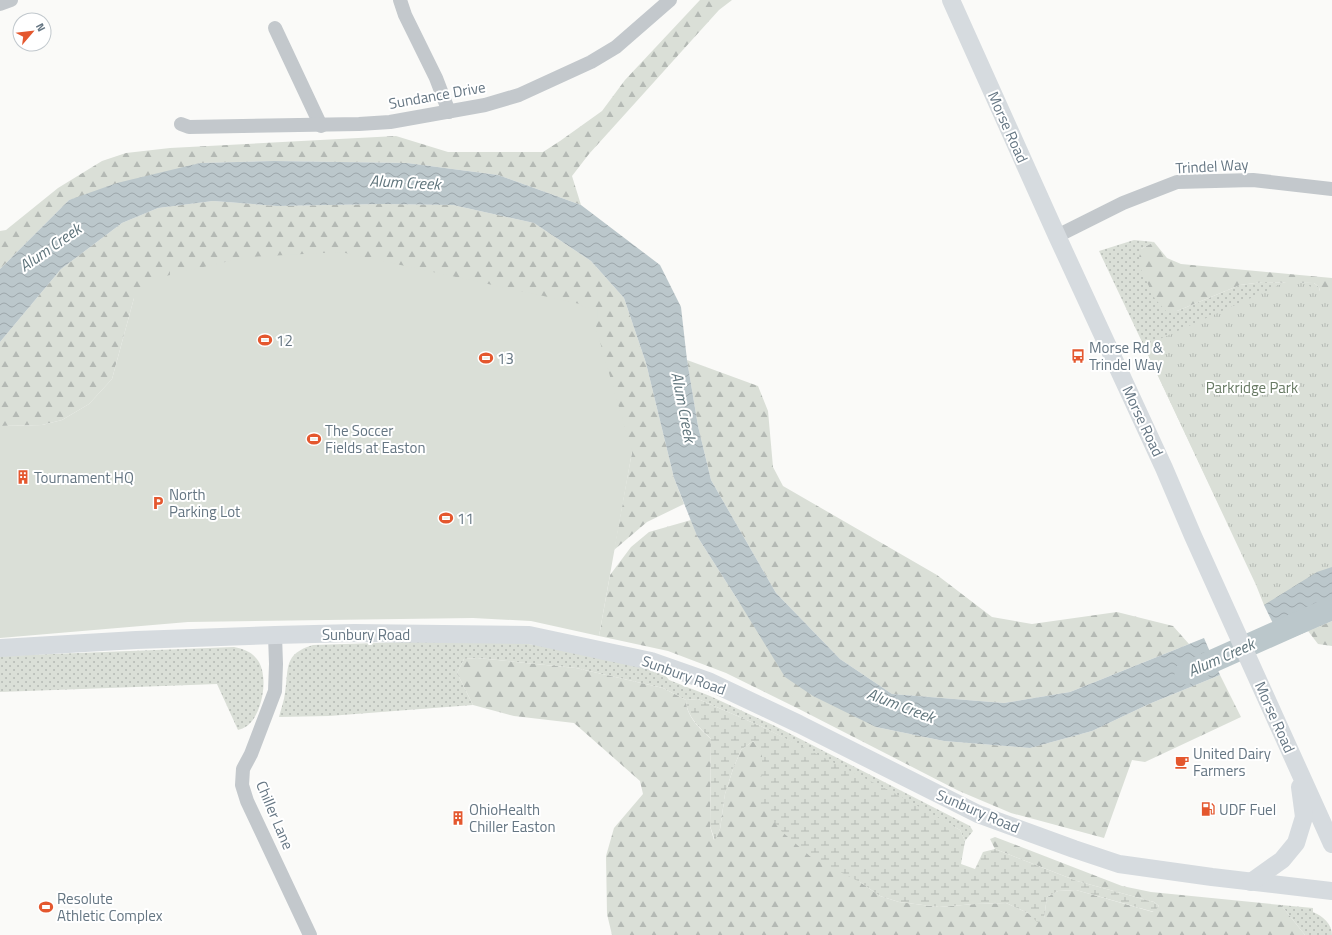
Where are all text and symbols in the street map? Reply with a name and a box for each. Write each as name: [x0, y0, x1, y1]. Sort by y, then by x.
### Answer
north arrow: [12, 12, 52, 52]
text: N: [32, 20, 50, 34]
street label: Sundance Drive: [387, 75, 487, 115]
street label: Morse Road: [982, 88, 1034, 166]
street label: Trindel Way: [1175, 153, 1249, 179]
water label: Alum Creek: [369, 168, 443, 196]
water label: Alum Creek: [14, 216, 88, 277]
place label: 12: [276, 329, 293, 352]
sports icon: 12: [257, 332, 273, 348]
place label: Morse Rd & Trindel Way: [1089, 336, 1164, 376]
place label: 13: [497, 347, 514, 370]
bus stop icon: Morse Rd & Trindel Way: [1070, 348, 1086, 364]
sports icon: 13: [478, 350, 494, 366]
water label: Alum Creek: [665, 370, 703, 446]
park label: Parkridge Park: [1206, 376, 1298, 399]
street label: Morse Road: [1117, 382, 1169, 460]
place label: The Soccer Fields at Easton: [325, 419, 426, 459]
sports icon: The Soccer Fields at Easton: [306, 431, 322, 447]
place label: Tournament HQ: [34, 466, 134, 489]
building icon: Tournament HQ: [15, 469, 31, 485]
place label: North Parking Lot: [169, 483, 241, 523]
parking icon: North Parking Lot: [150, 495, 166, 511]
place label: 11: [457, 507, 474, 530]
sports icon: 11: [438, 510, 454, 526]
street label: Sunbury Road: [322, 623, 410, 646]
water label: Alum Creek: [1184, 631, 1260, 682]
street label: Sunbury Road: [639, 649, 729, 701]
street label: Morse Road: [1249, 678, 1301, 756]
water label: Alum Creek: [864, 681, 940, 730]
place label: United Dairy Farmers: [1193, 742, 1271, 782]
cafe icon: United Dairy Farmers: [1174, 754, 1190, 770]
street label: Chiller Lane: [250, 777, 300, 853]
street label: Sunbury Road: [933, 783, 1023, 839]
place label: OhioHealth Chiller Easton: [469, 798, 556, 838]
place label: UDF Fuel: [1219, 798, 1276, 821]
fuel station icon: UDF Fuel: [1200, 801, 1216, 817]
building icon: OhioHealth Chiller Easton: [450, 810, 466, 826]
place label: Resolute Athletic Complex: [57, 887, 163, 927]
sports icon: Resolute Athletic Complex: [38, 899, 54, 915]

